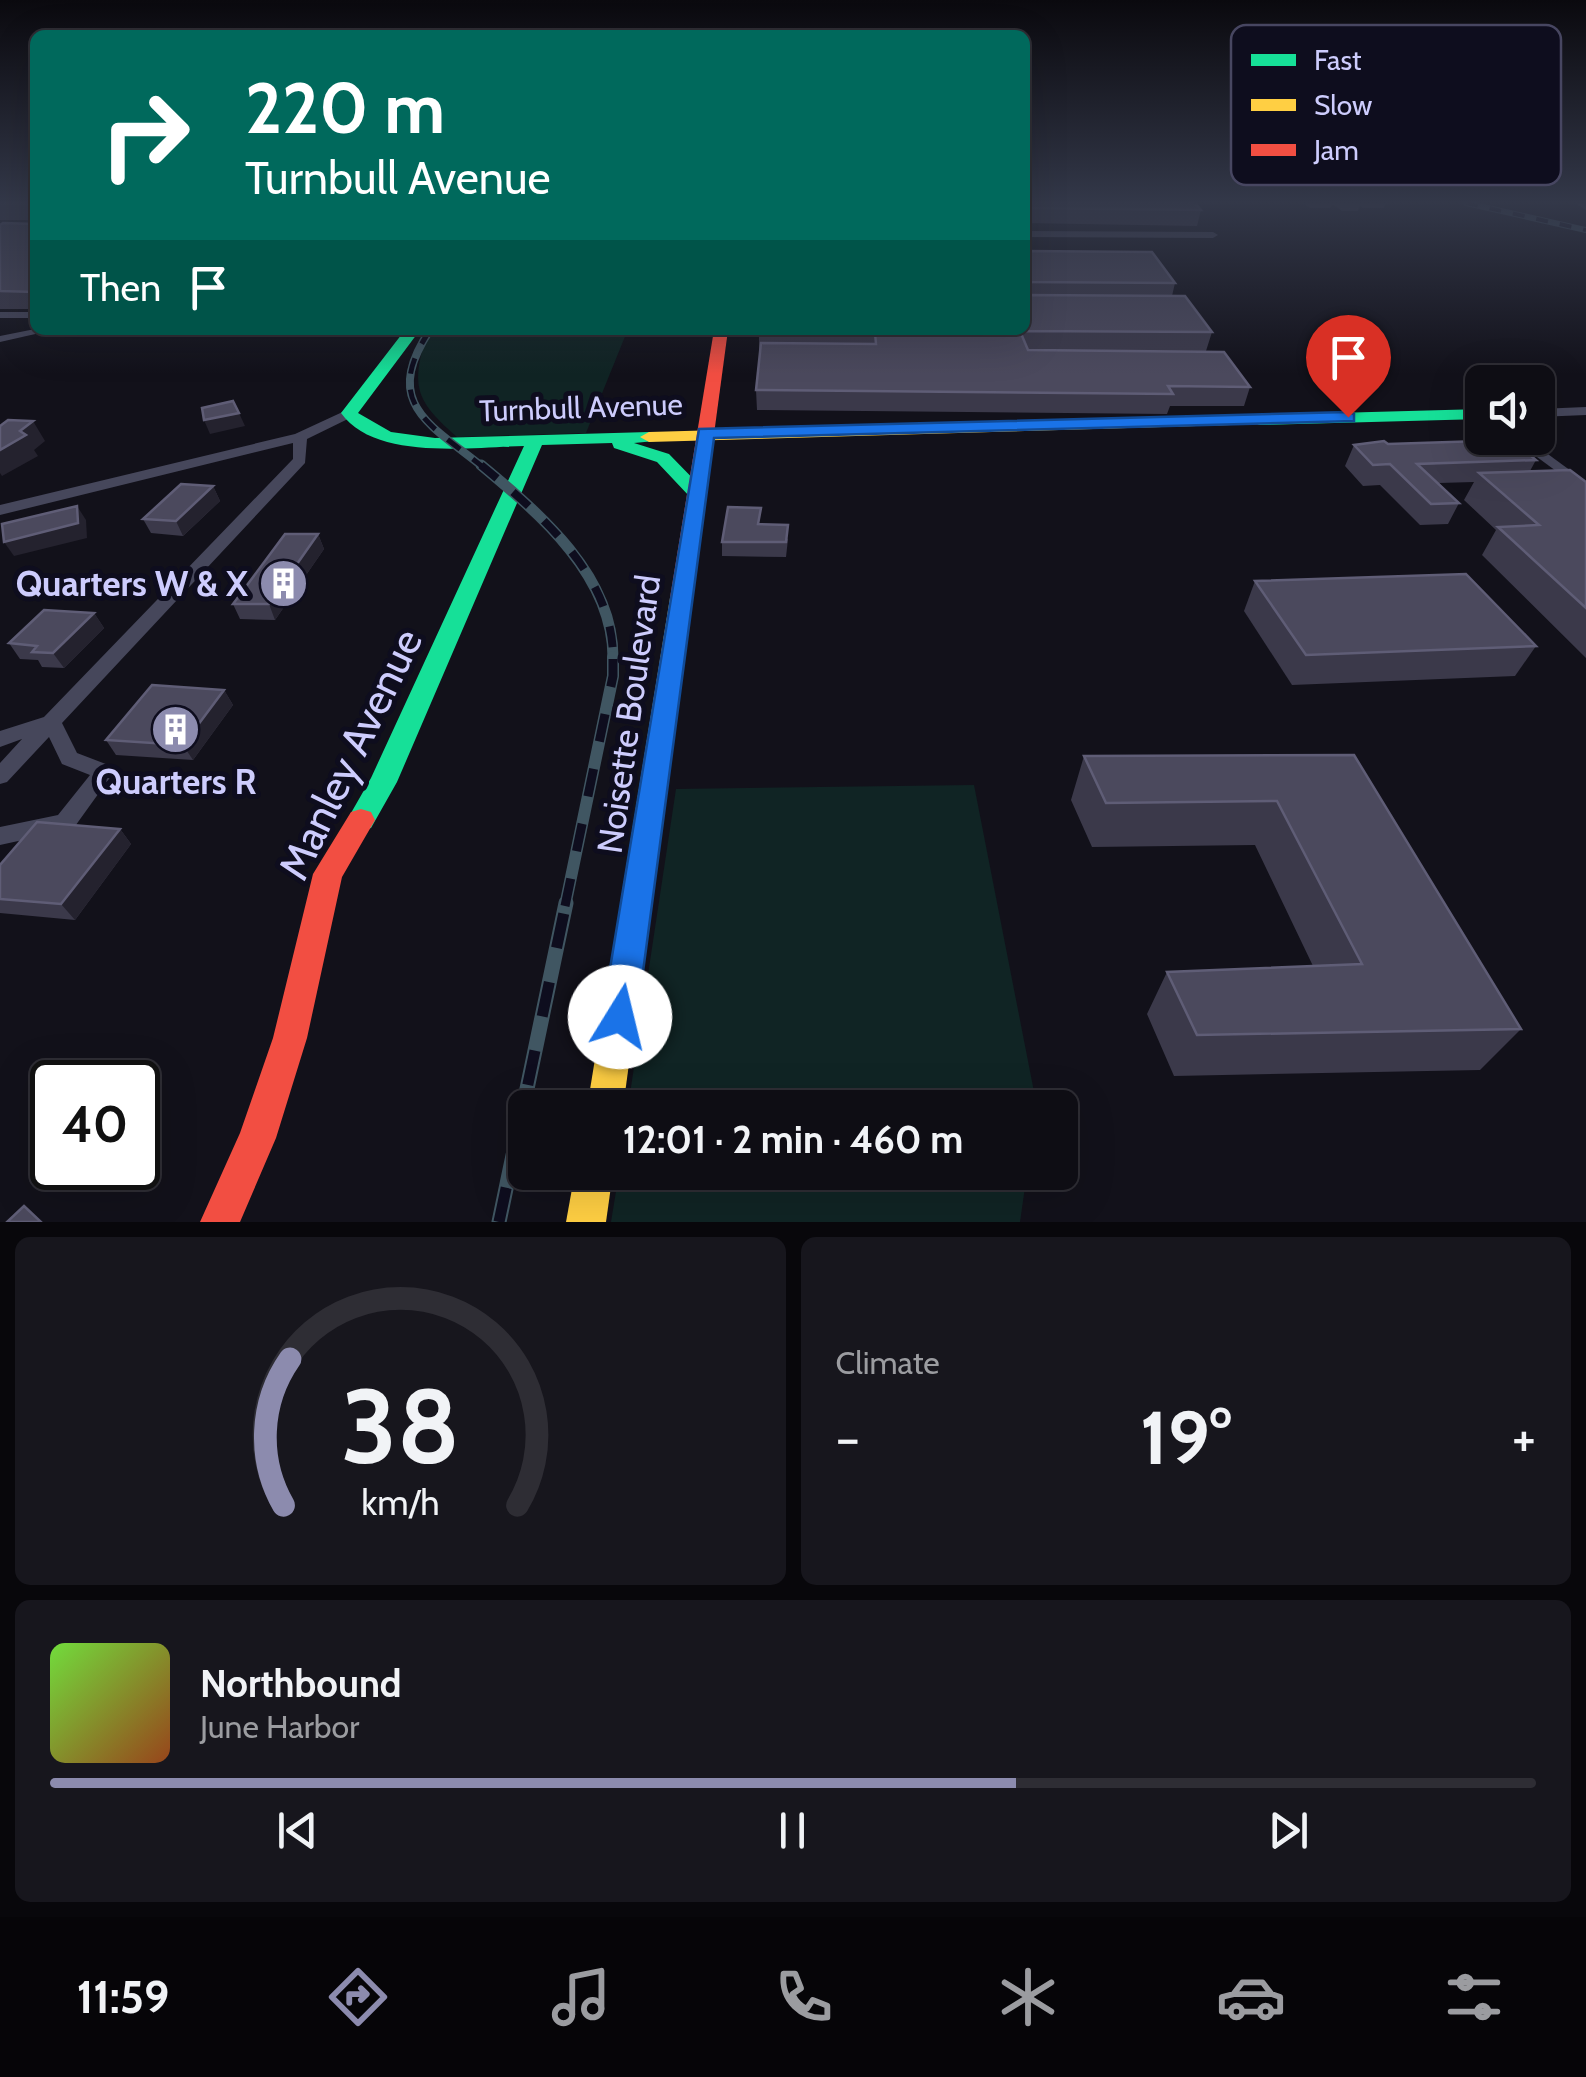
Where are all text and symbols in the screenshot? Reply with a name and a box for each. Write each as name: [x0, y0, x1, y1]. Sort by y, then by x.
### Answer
legend: [1231, 25, 1561, 185]
text: Fast: [1314, 43, 1362, 77]
text: 220 m: [245, 65, 445, 151]
icon: right: [80, 70, 210, 200]
text: Slow: [1314, 88, 1372, 122]
text: Jam: [1313, 133, 1359, 167]
text: Turnbull Avenue: [245, 151, 551, 205]
icon: arrive: [181, 260, 236, 315]
text: Then: [80, 264, 161, 311]
pin: [1306, 315, 1391, 418]
icon: arrive: [1321, 330, 1376, 385]
map controls: [1465, 365, 1555, 455]
button: sound: [1465, 365, 1555, 455]
street label: Turnbull Avenue: [479, 385, 683, 430]
building icon: Quarters W & X: [257, 558, 309, 610]
place label: Quarters W & X: [16, 562, 248, 605]
street label: Noisette Boulevard: [588, 572, 669, 856]
street label: Manley Avenue: [267, 620, 433, 888]
building icon: Quarters R: [150, 704, 202, 756]
place label: Quarters R: [96, 760, 257, 803]
position arrow: [568, 965, 672, 1069]
speed limit sign: 40: [30, 1060, 160, 1190]
text: 12:01 · 2 min · 460 m: [623, 1116, 963, 1163]
text: Climate: [836, 1343, 940, 1382]
text: 38: [341, 1363, 460, 1489]
text: 19°: [1140, 1392, 1232, 1483]
text: −: [836, 1404, 860, 1471]
text: +: [1512, 1404, 1536, 1471]
text: km/h: [361, 1481, 439, 1524]
text: Northbound: [200, 1660, 402, 1707]
text: June Harbor: [200, 1707, 359, 1746]
icon: previous: [270, 1803, 325, 1858]
icon: pause: [765, 1803, 820, 1858]
icon: next: [1261, 1803, 1316, 1858]
icon: directions: [323, 1962, 393, 2032]
icon: music: [546, 1962, 616, 2032]
icon: phone: [769, 1962, 839, 2032]
icon: climate: [993, 1962, 1063, 2032]
icon: car: [1216, 1962, 1286, 2032]
icon: filters: [1439, 1962, 1509, 2032]
text: 11:59: [77, 1970, 169, 2024]

